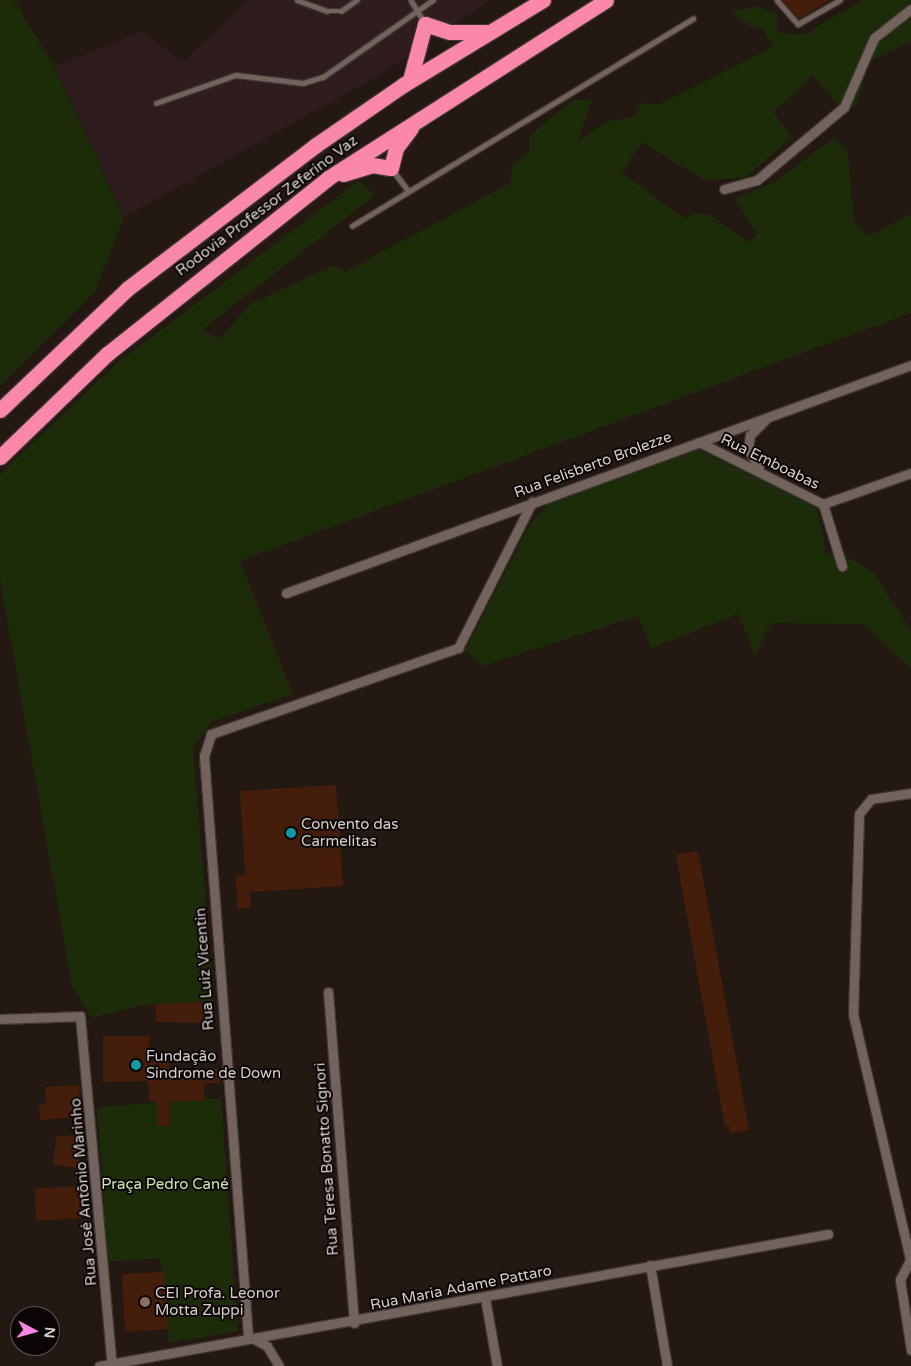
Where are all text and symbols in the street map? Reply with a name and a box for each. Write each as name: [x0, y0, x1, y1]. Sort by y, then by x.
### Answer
street label: Rodovia Professor Zeferino Vaz: [173, 132, 361, 280]
street label: Rua Felisberto Brolezze: [512, 428, 674, 502]
street label: Rua Emboabas: [718, 430, 822, 494]
place label: Convento das Carmelitas: [301, 815, 398, 850]
marker: Convento das Carmelitas: [285, 827, 297, 839]
street label: Rua Luiz Vicentin: [192, 907, 218, 1031]
place label: Fundação Sindrome de Down: [146, 1047, 281, 1082]
marker: Fundação Sindrome de Down: [130, 1059, 142, 1071]
street label: Rua Teresa Bonatto Signori: [311, 1062, 343, 1256]
street label: Rua José Antônio Marinho: [67, 1097, 101, 1287]
park label: Praça Pedro Cané: [101, 1176, 229, 1194]
street label: Rua Maria Adame Pattaro: [369, 1262, 553, 1314]
place label: CEI Profa. Leonor Motta Zuppi: [155, 1284, 280, 1319]
marker: CEI Profa. Leonor Motta Zuppi: [139, 1296, 151, 1308]
north arrow: [10, 1306, 60, 1356]
text: N: [40, 1326, 58, 1339]

